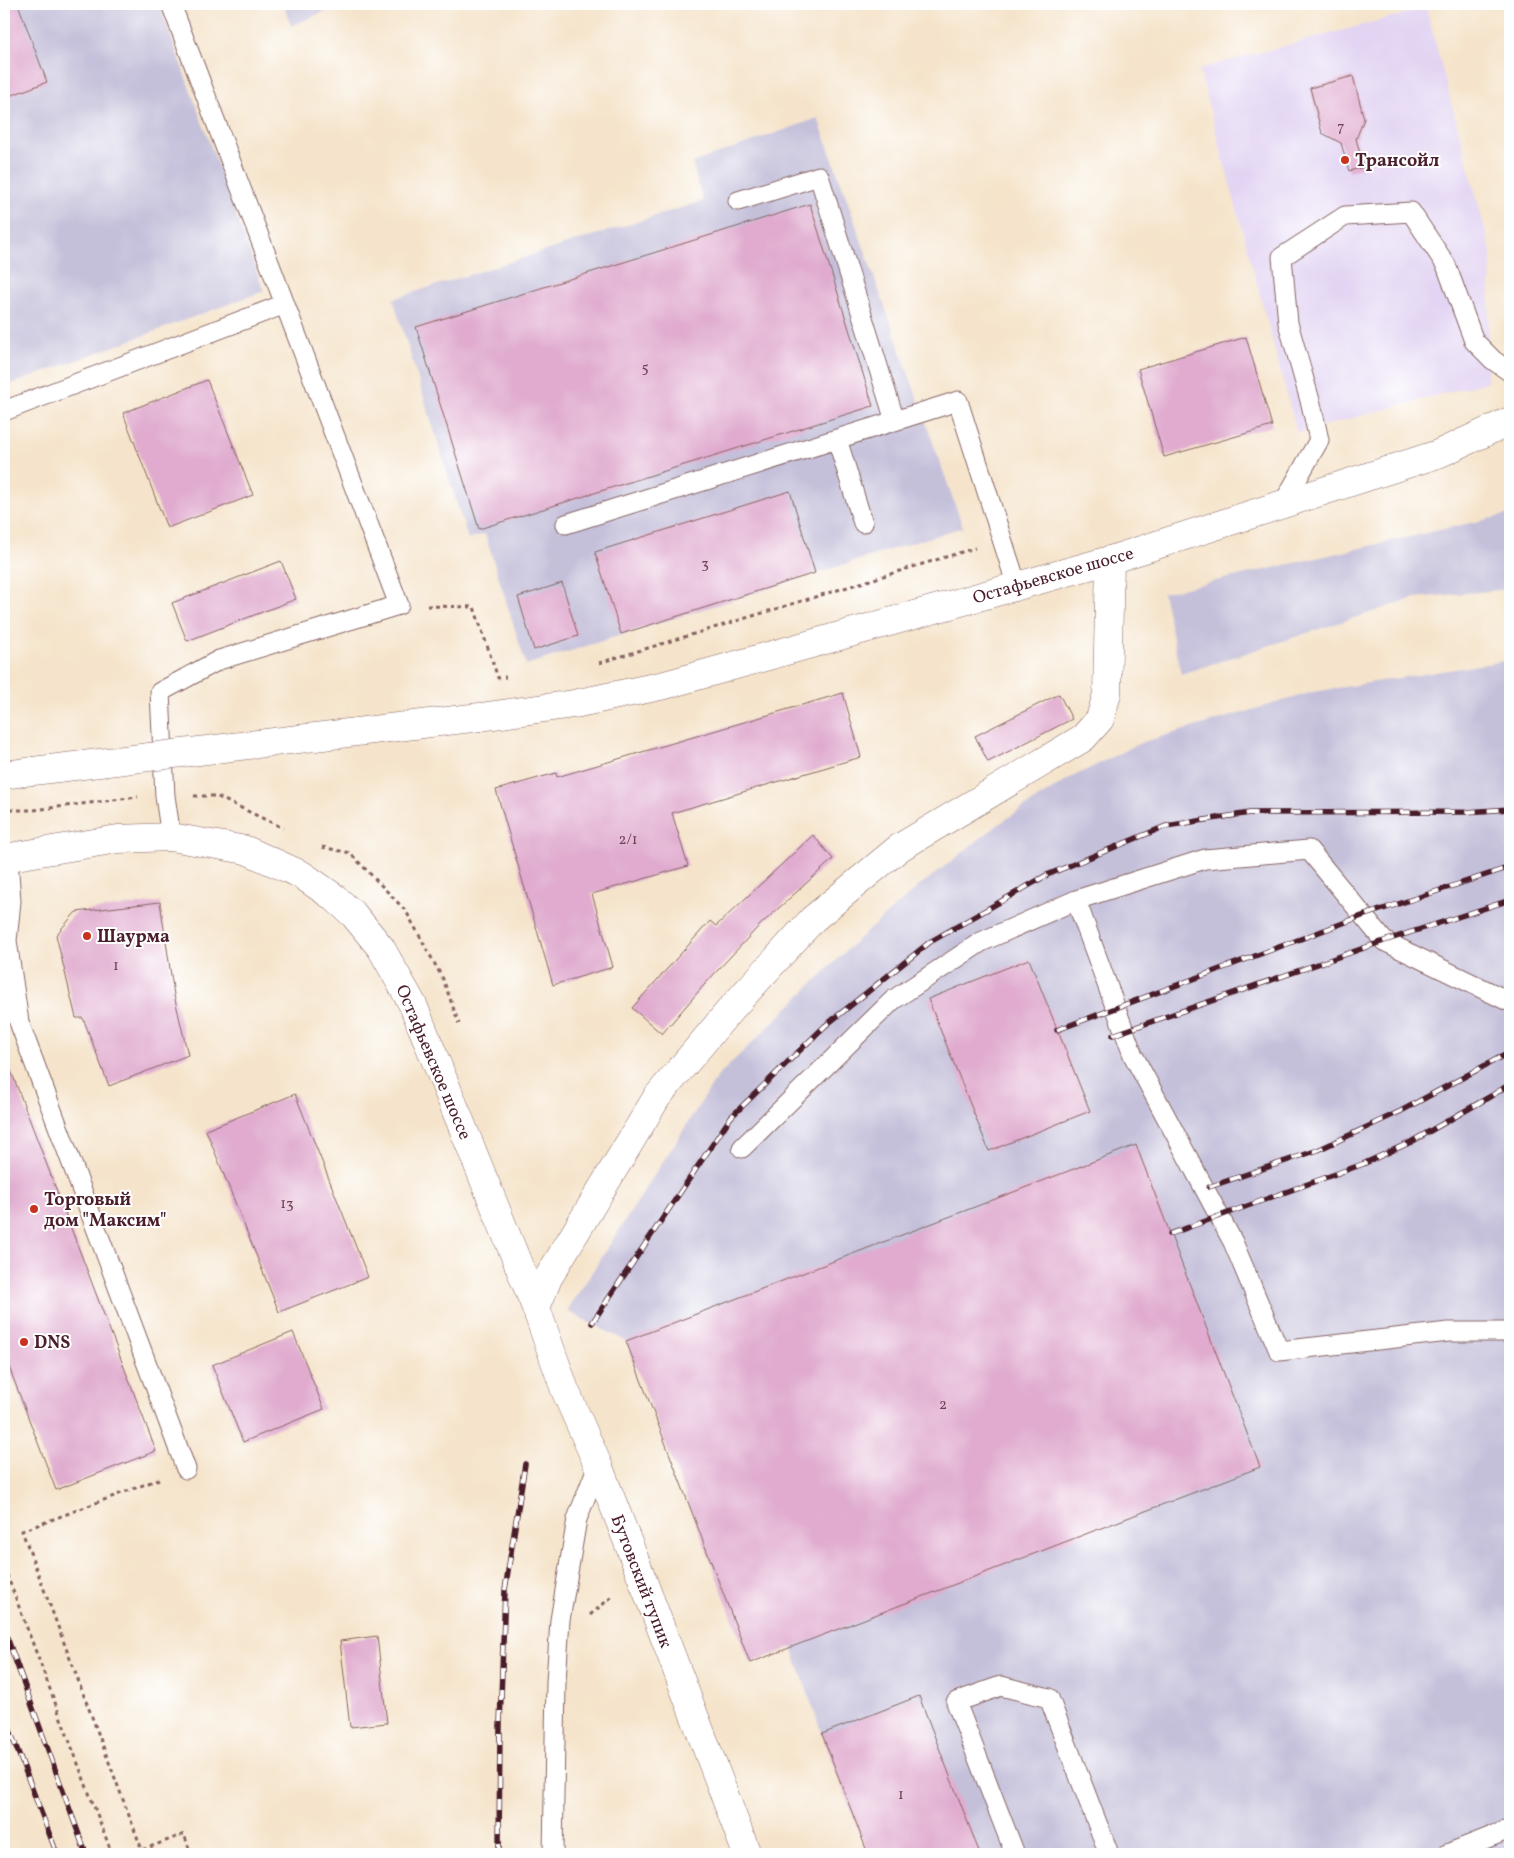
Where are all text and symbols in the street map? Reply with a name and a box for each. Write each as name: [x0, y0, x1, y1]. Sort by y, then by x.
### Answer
house number: 7: [1337, 117, 1345, 138]
place label: Трансойл: [1355, 149, 1439, 174]
marker: Трансойл: [1339, 154, 1351, 166]
house number: 5: [641, 358, 649, 379]
street label: Остафьевское шоссе: [970, 541, 1137, 611]
house number: 3: [701, 554, 709, 575]
house number: 2/1: [619, 830, 637, 851]
place label: Шаурма: [97, 925, 170, 950]
marker: Шаурма: [81, 930, 93, 942]
house number: 1: [113, 956, 119, 977]
street label: Остафьевское шоссе: [389, 981, 477, 1144]
place label: Торговый дом "Максим": [44, 1188, 167, 1234]
house number: 13: [280, 1194, 294, 1215]
marker: Торговый дом "Максим": [28, 1203, 40, 1215]
place label: DNS: [34, 1331, 70, 1356]
marker: DNS: [18, 1336, 30, 1348]
house number: 2: [939, 1395, 947, 1416]
street label: Бутовский тупик: [604, 1511, 678, 1652]
house number: 1: [898, 1785, 904, 1806]

